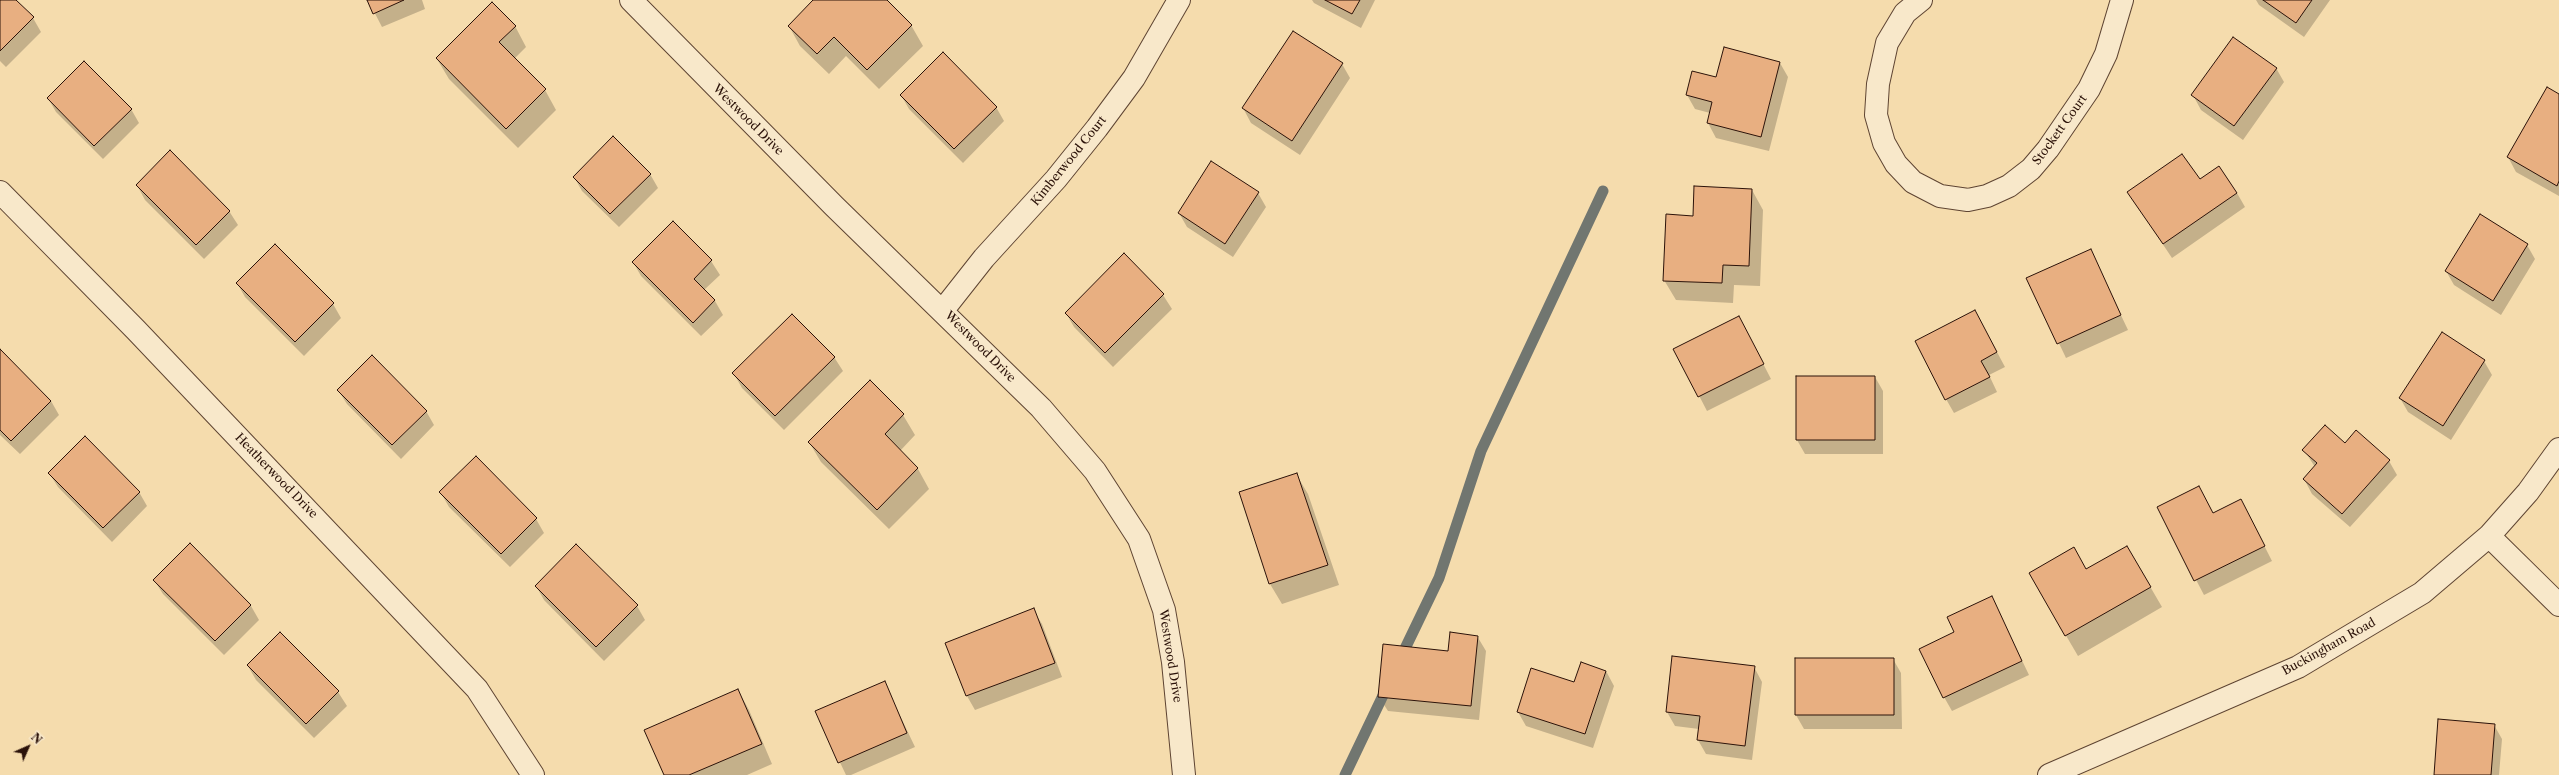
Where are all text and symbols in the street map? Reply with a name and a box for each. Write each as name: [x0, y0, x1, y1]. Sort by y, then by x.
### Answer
street label: Westwood Drive: [710, 82, 786, 158]
street label: Stockett Court: [2030, 92, 2090, 168]
street label: Kimberwood Court: [1028, 113, 1110, 209]
street label: Westwood Drive: [942, 309, 1018, 385]
street label: Heatherwood Drive: [232, 430, 320, 522]
street label: Westwood Drive: [1156, 608, 1184, 704]
street label: Buckingham Road: [2280, 615, 2378, 679]
north arrow: [8, 727, 48, 767]
text: N: [28, 730, 45, 747]

